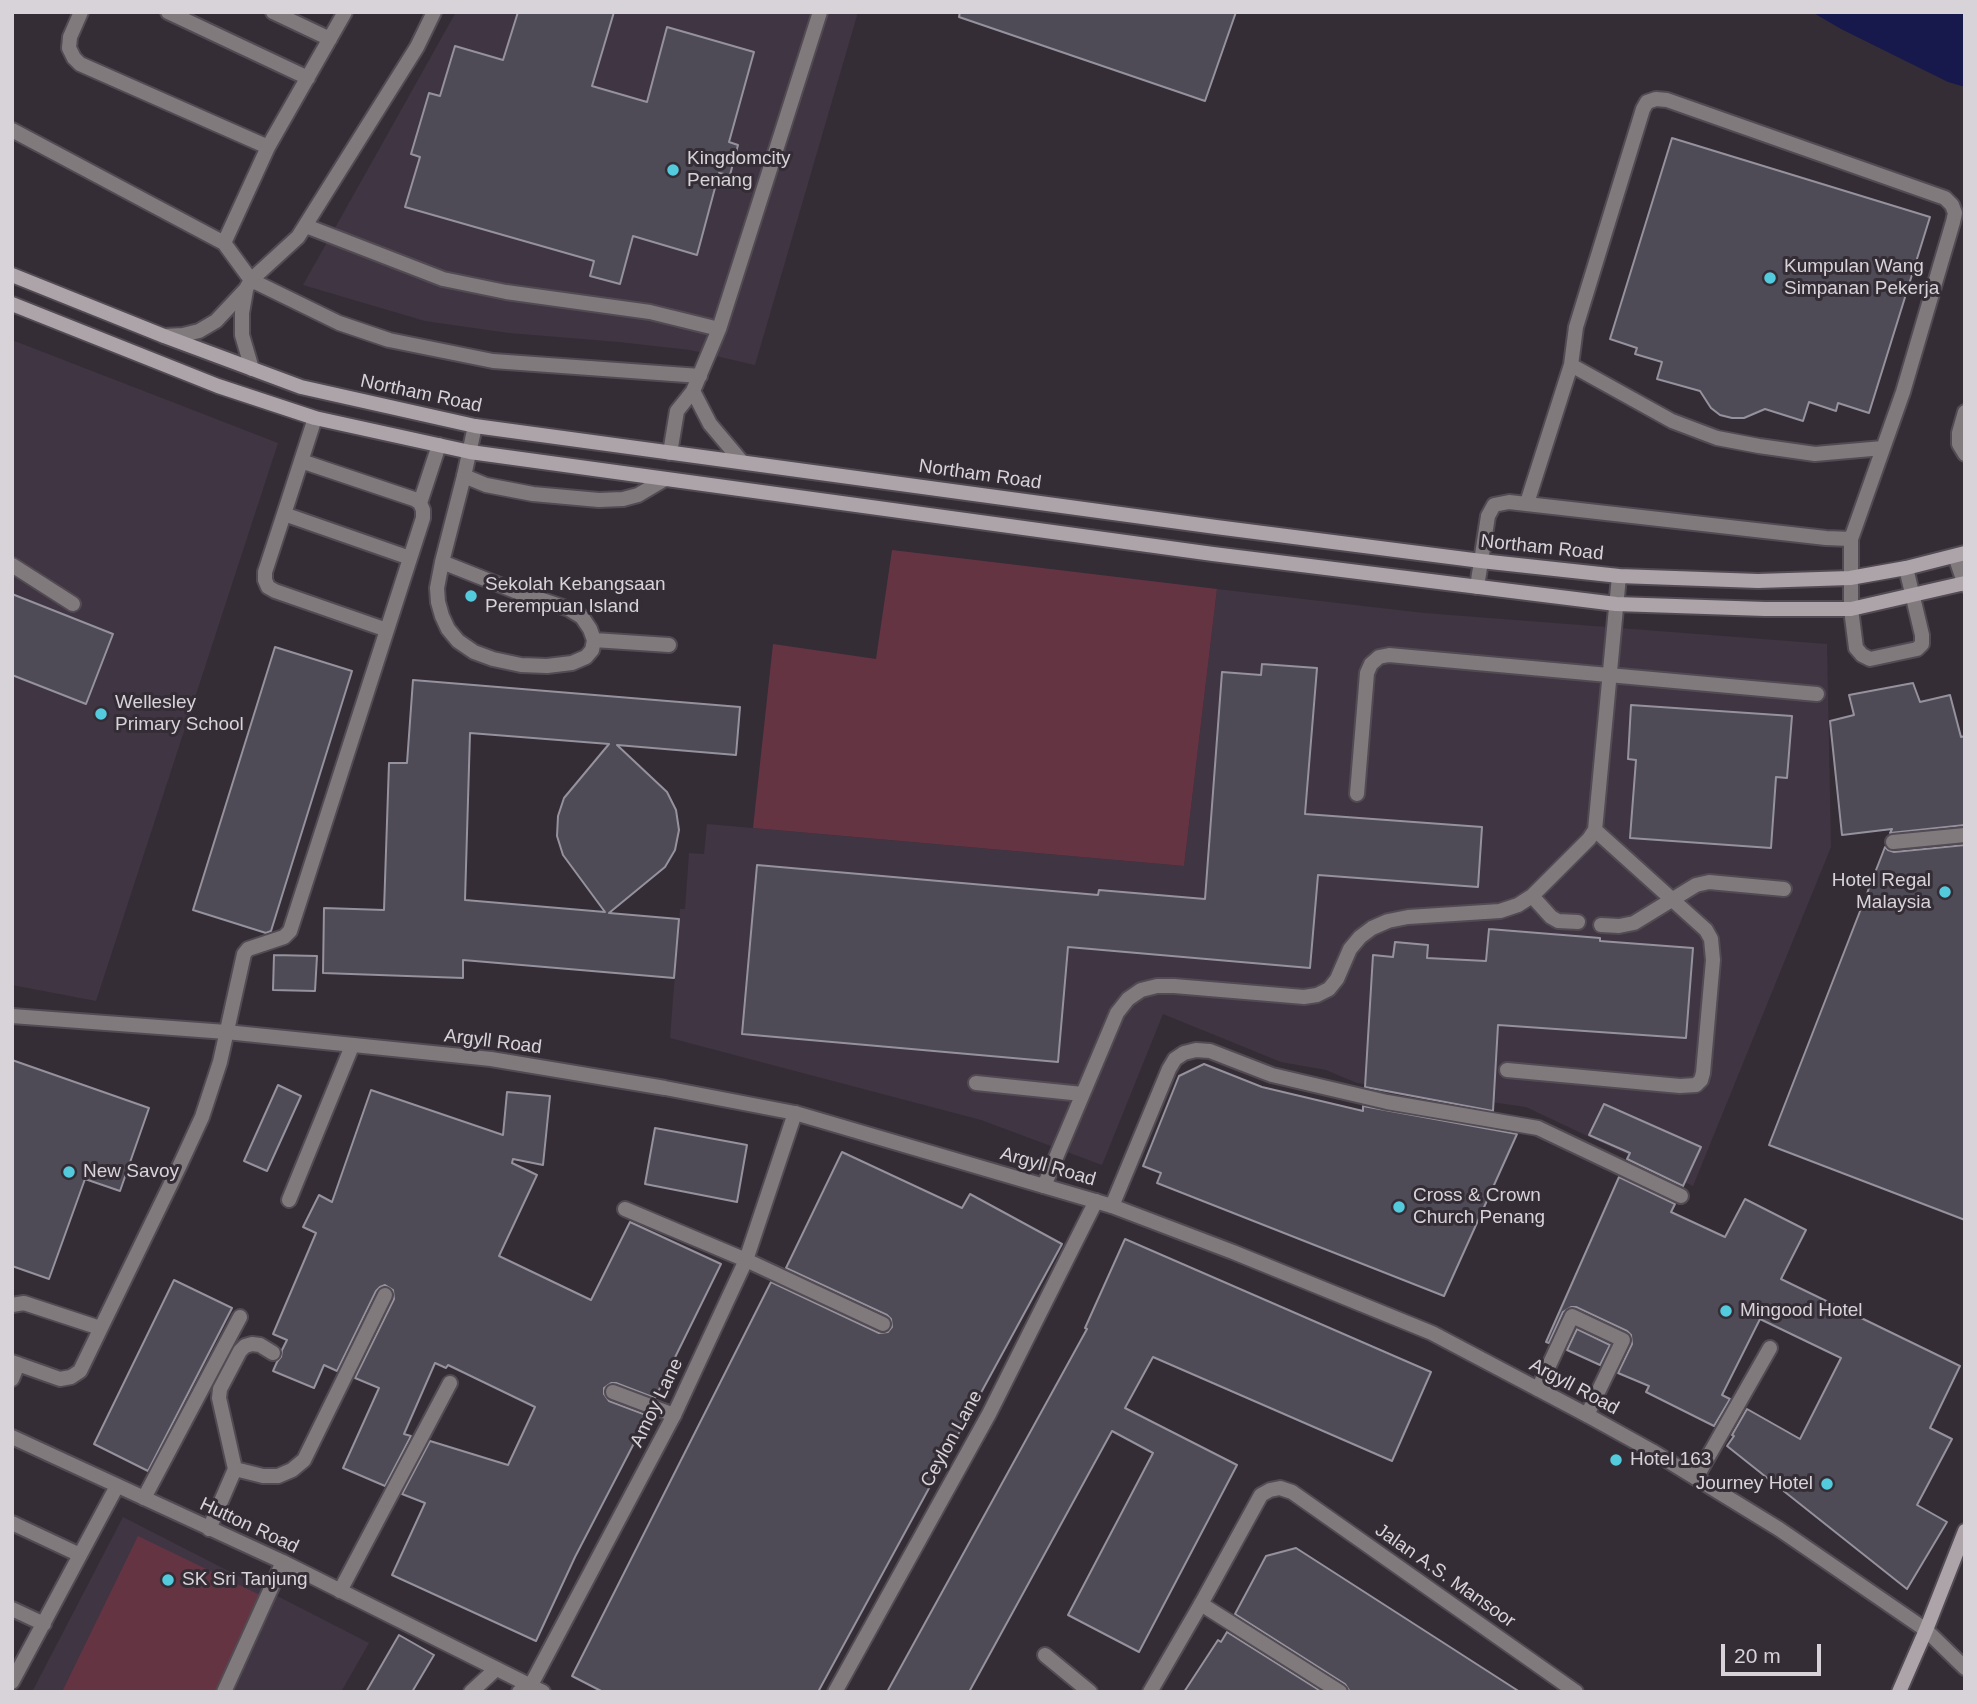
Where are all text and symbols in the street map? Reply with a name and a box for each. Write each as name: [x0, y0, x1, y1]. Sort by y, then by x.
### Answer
place label: Kingdomcity Penang: [687, 148, 790, 192]
marker: Kingdomcity Penang: [665, 162, 681, 178]
place label: Kumpulan Wang Simpanan Pekerja: [1784, 256, 1939, 300]
marker: Kumpulan Wang Simpanan Pekerja: [1762, 270, 1778, 286]
street label: Northam Road: [358, 370, 484, 418]
street label: Northam Road: [917, 455, 1043, 495]
street label: Northam Road: [1479, 530, 1605, 566]
place label: Sekolah Kebangsaan Perempuan Island: [485, 574, 666, 618]
marker: Sekolah Kebangsaan Perempuan Island: [463, 588, 479, 604]
place label: Wellesley Primary School: [115, 692, 244, 736]
marker: Wellesley Primary School: [93, 706, 109, 722]
place label: Hotel Regal Malaysia: [1832, 870, 1931, 914]
marker: Hotel Regal Malaysia: [1937, 884, 1953, 900]
street label: Argyll Road: [443, 1025, 543, 1059]
street label: Argyll Road: [998, 1143, 1098, 1191]
place label: New Savoy: [83, 1161, 179, 1183]
marker: New Savoy: [61, 1164, 77, 1180]
place label: Cross & Crown Church Penang: [1413, 1185, 1545, 1229]
marker: Cross & Crown Church Penang: [1391, 1199, 1407, 1215]
place label: Mingood Hotel: [1740, 1300, 1863, 1322]
marker: Mingood Hotel: [1718, 1303, 1734, 1319]
street label: Argyll Road: [1525, 1354, 1623, 1420]
street label: Amoy Lane: [626, 1355, 688, 1451]
street label: Ceylon Lane: [916, 1387, 988, 1491]
place label: Hotel 163: [1630, 1449, 1711, 1471]
marker: Hotel 163: [1608, 1452, 1624, 1468]
place label: Journey Hotel: [1696, 1473, 1813, 1495]
marker: Journey Hotel: [1819, 1476, 1835, 1492]
street label: Hutton Road: [196, 1493, 302, 1559]
street label: Jalan A.S. Mansoor: [1371, 1519, 1519, 1633]
place label: SK Sri Tanjung: [182, 1569, 308, 1591]
marker: SK Sri Tanjung: [160, 1572, 176, 1588]
scale bar: [1725, 1630, 1825, 1674]
text: 20 m: [1734, 1644, 1781, 1667]

